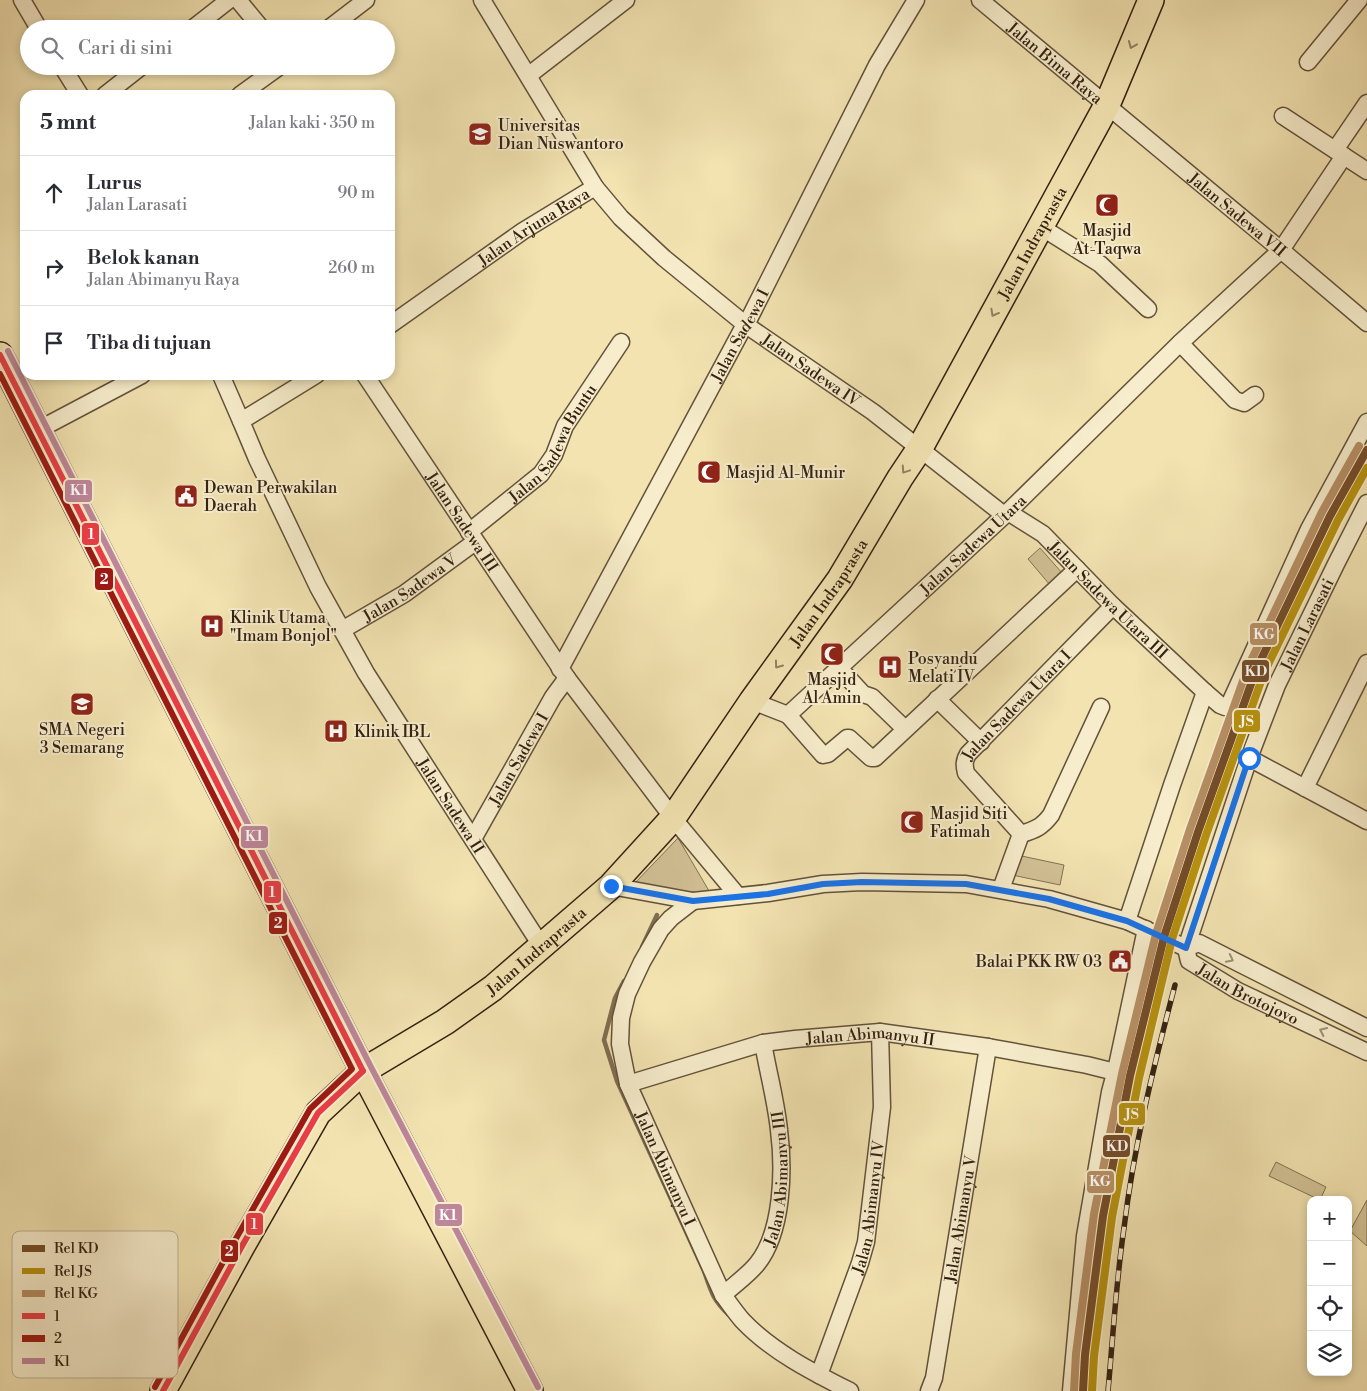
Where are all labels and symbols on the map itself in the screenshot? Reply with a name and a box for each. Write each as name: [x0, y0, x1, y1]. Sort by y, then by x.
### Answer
street label: Jalan Bima Raya: [1002, 17, 1107, 109]
one-way arrow: [1128, 40, 1139, 49]
place label: Universitas Dian Nuswantoro: [498, 116, 624, 154]
school or university icon: Universitas Dian Nuswantoro: [467, 121, 493, 147]
street label: Jalan Sadewa VII: [1183, 168, 1290, 261]
street label: Jalan Arjuna Raya: [473, 183, 594, 271]
street label: Jalan Indraprasta: [993, 183, 1072, 304]
mosque icon: Masjid At-Taqwa: [1094, 192, 1120, 218]
place label: Masjid At-Taqwa: [1072, 221, 1142, 259]
street label: Jalan Sadewa I: [706, 286, 774, 387]
one-way arrow: [990, 308, 1000, 317]
street label: Jalan Sadewa IV: [757, 329, 864, 412]
street label: Jalan Sadewa Buntu: [504, 381, 601, 508]
mosque icon: Masjid Al-Munir: [696, 459, 722, 485]
place label: Masjid Al-Munir: [726, 463, 845, 483]
one-way arrow: [902, 464, 911, 474]
street label: Jalan Sadewa III: [421, 467, 502, 576]
place label: Dewan Perwakilan Daerah: [204, 478, 338, 516]
line badge: K1: [64, 479, 93, 503]
text: K1: [70, 482, 88, 500]
public building icon: Dewan Perwakilan Daerah: [173, 483, 199, 509]
street label: Jalan Sadewa Utara: [915, 490, 1031, 600]
line badge: 1: [81, 522, 100, 546]
text: 1: [88, 526, 95, 544]
street label: Jalan Indraprasta: [785, 535, 873, 652]
street label: Jalan Sadewa Utara III: [1043, 536, 1172, 663]
street label: Jalan Sadewa V: [359, 549, 462, 627]
line badge: 2: [94, 567, 114, 591]
text: 2: [100, 571, 109, 589]
street label: Jalan Larasati: [1276, 575, 1339, 675]
place label: Klinik Utama "Imam Bonjol": [230, 608, 337, 646]
hospital icon: Klinik Utama "Imam Bonjol": [199, 613, 225, 639]
line badge: KG: [1249, 622, 1278, 646]
text: KG: [1253, 626, 1275, 644]
mosque icon: Masjid Al Amin: [819, 641, 845, 667]
street label: Jalan Sadewa Utara I: [957, 646, 1075, 765]
place label: Posyandu Melati IV: [908, 649, 978, 687]
hospital icon: Posyandu Melati IV: [877, 654, 903, 680]
one-way arrow: [775, 659, 784, 668]
line badge: KD: [1241, 659, 1270, 683]
text: KD: [1245, 663, 1267, 681]
place label: Masjid Al Amin: [802, 670, 862, 708]
school or university icon: SMA Negeri 3 Semarang: [69, 691, 95, 717]
street label: Jalan Sadewa I: [484, 709, 553, 810]
line badge: JS: [1233, 709, 1261, 733]
text: JS: [1238, 713, 1254, 731]
hospital icon: Klinik IBL: [323, 718, 349, 744]
place label: SMA Negeri 3 Semarang: [39, 720, 125, 758]
place label: Klinik IBL: [354, 722, 430, 742]
route start: [1238, 747, 1261, 770]
street label: Jalan Sadewa II: [412, 754, 488, 858]
place label: Masjid Siti Fatimah: [930, 804, 1007, 842]
mosque icon: Masjid Siti Fatimah: [899, 809, 925, 835]
line badge: K1: [240, 825, 269, 849]
text: K1: [245, 828, 263, 846]
route end: [600, 875, 623, 898]
line badge: 1: [263, 880, 282, 904]
text: 1: [269, 884, 276, 902]
street label: Jalan Indraprasta: [482, 902, 591, 1001]
line badge: 2: [268, 911, 288, 935]
text: 2: [274, 915, 283, 933]
public building icon: Balai PKK RW 03: [1107, 948, 1133, 974]
place label: Balai PKK RW 03: [975, 952, 1102, 972]
one-way arrow: [1224, 953, 1233, 963]
street label: Jalan Brotojoyo: [1192, 959, 1302, 1029]
street label: Jalan Abimanyu II: [804, 1023, 936, 1050]
one-way arrow: [1319, 1026, 1328, 1037]
line badge: JS: [1118, 1102, 1146, 1126]
text: JS: [1123, 1106, 1139, 1124]
street label: Jalan Abimanyu I: [630, 1107, 699, 1229]
street label: Jalan Abimanyu III: [760, 1110, 792, 1250]
line badge: KD: [1102, 1134, 1131, 1158]
text: KD: [1106, 1138, 1128, 1156]
street label: Jalan Abimanyu IV: [848, 1139, 889, 1278]
street label: Jalan Abimanyu V: [941, 1153, 981, 1285]
line badge: KG: [1086, 1170, 1115, 1194]
text: KG: [1089, 1173, 1111, 1191]
line badge: K1: [434, 1203, 463, 1227]
text: K1: [439, 1207, 457, 1225]
line badge: 1: [245, 1212, 264, 1236]
text: 1: [251, 1216, 258, 1234]
legend: [12, 1231, 178, 1378]
line badge: 2: [220, 1239, 239, 1263]
text: Rel KD: [54, 1240, 99, 1258]
text: 2: [225, 1243, 234, 1261]
text: Rel JS: [54, 1263, 92, 1281]
text: Rel KG: [54, 1285, 98, 1303]
text: 1: [54, 1308, 60, 1326]
text: 2: [54, 1330, 62, 1348]
text: K1: [54, 1353, 70, 1371]

